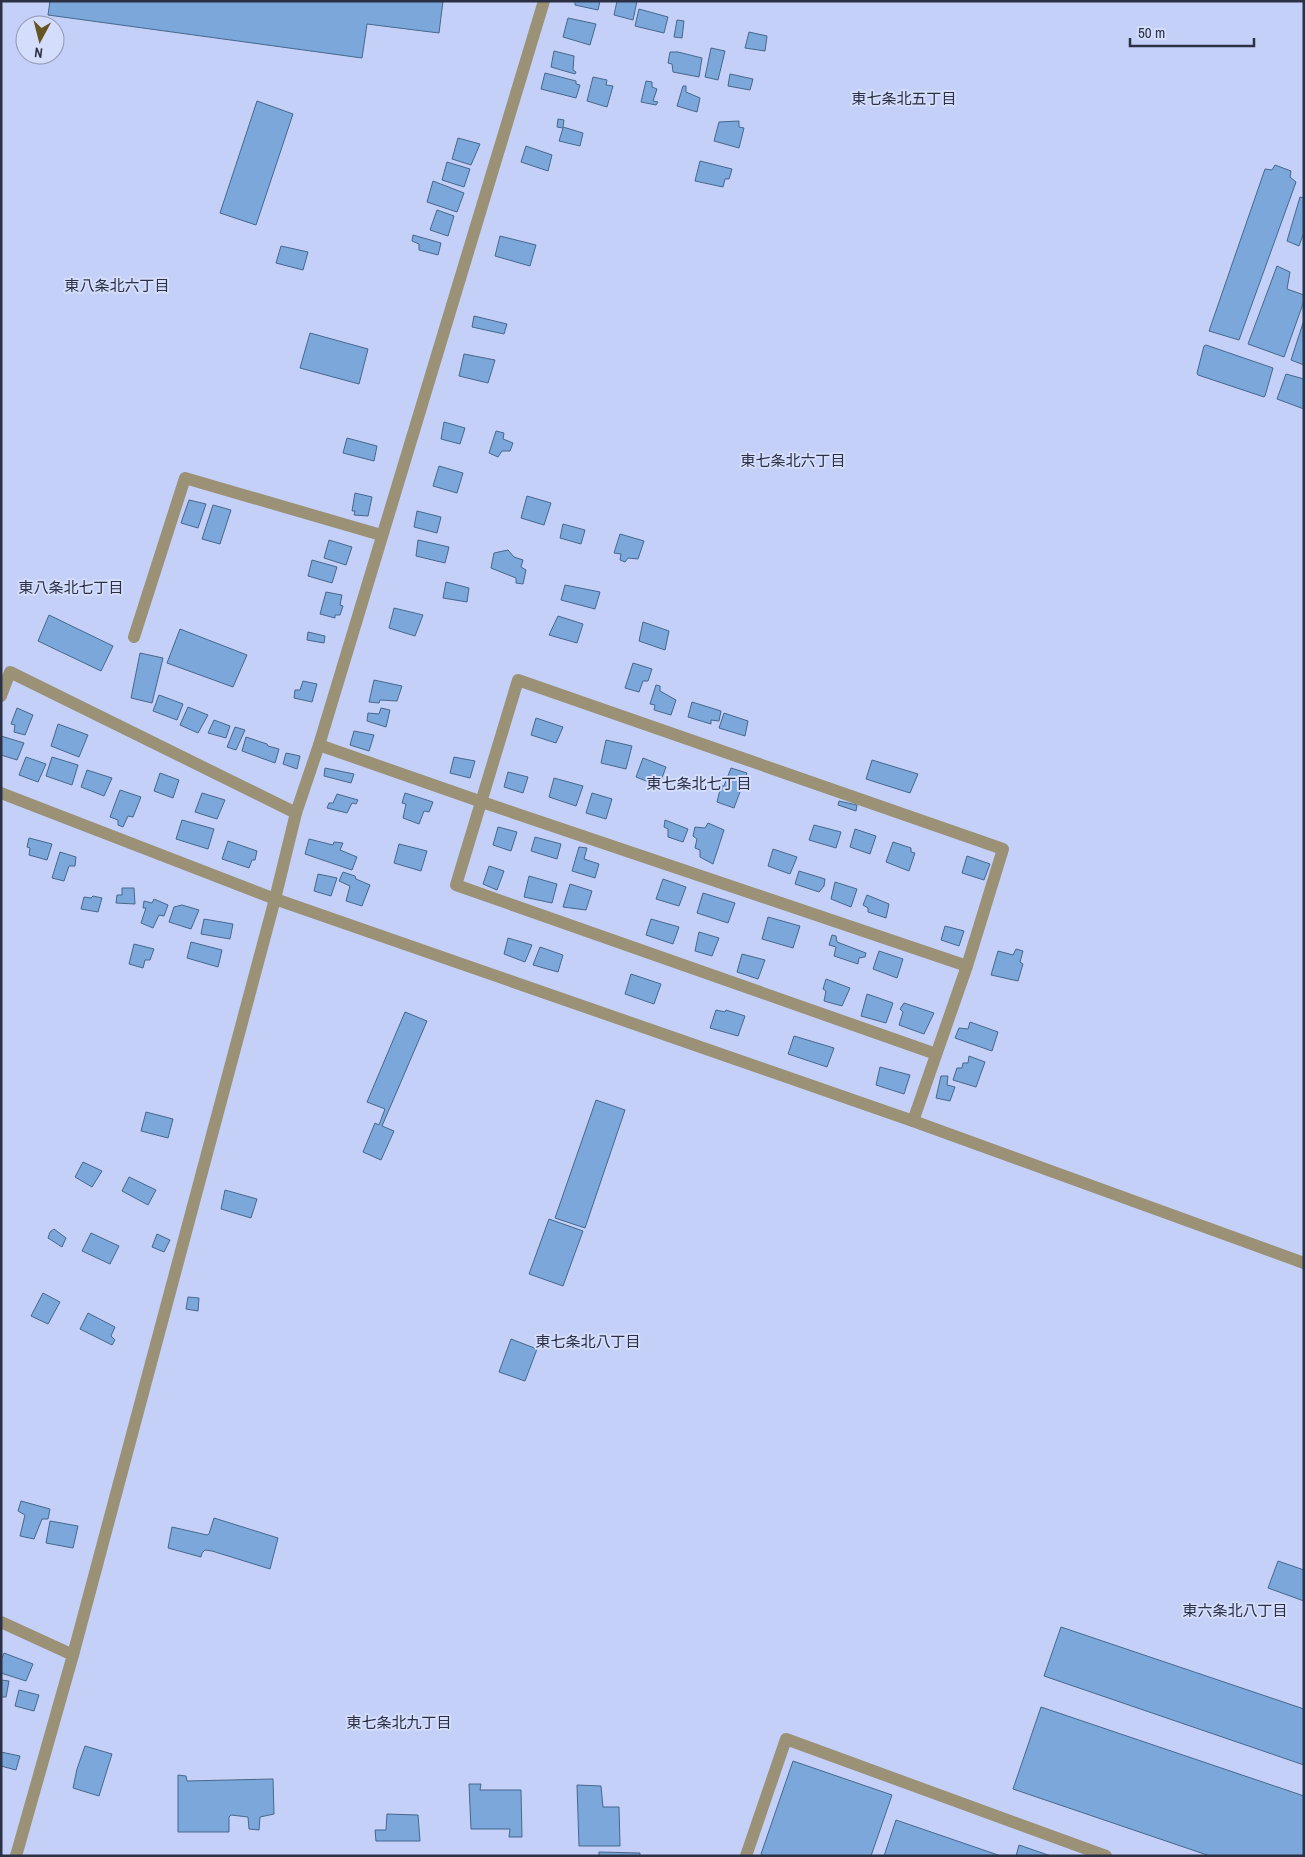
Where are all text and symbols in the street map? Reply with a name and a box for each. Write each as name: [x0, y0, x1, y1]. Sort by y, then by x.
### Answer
north arrow: [15, 15, 65, 65]
scale bar: [1130, 15, 1254, 47]
text: 50 m: [1138, 22, 1165, 43]
text: N: [33, 43, 44, 62]
district label: 東七条北五丁目: [851, 88, 957, 109]
district label: 東八条北六丁目: [64, 275, 170, 296]
district label: 東七条北六丁目: [740, 450, 846, 471]
district label: 東八条北七丁目: [18, 577, 124, 598]
district label: 東七条北七丁目: [646, 773, 752, 794]
district label: 東七条北八丁目: [535, 1331, 641, 1352]
district label: 東六条北八丁目: [1182, 1600, 1288, 1621]
district label: 東七条北九丁目: [346, 1712, 452, 1733]

